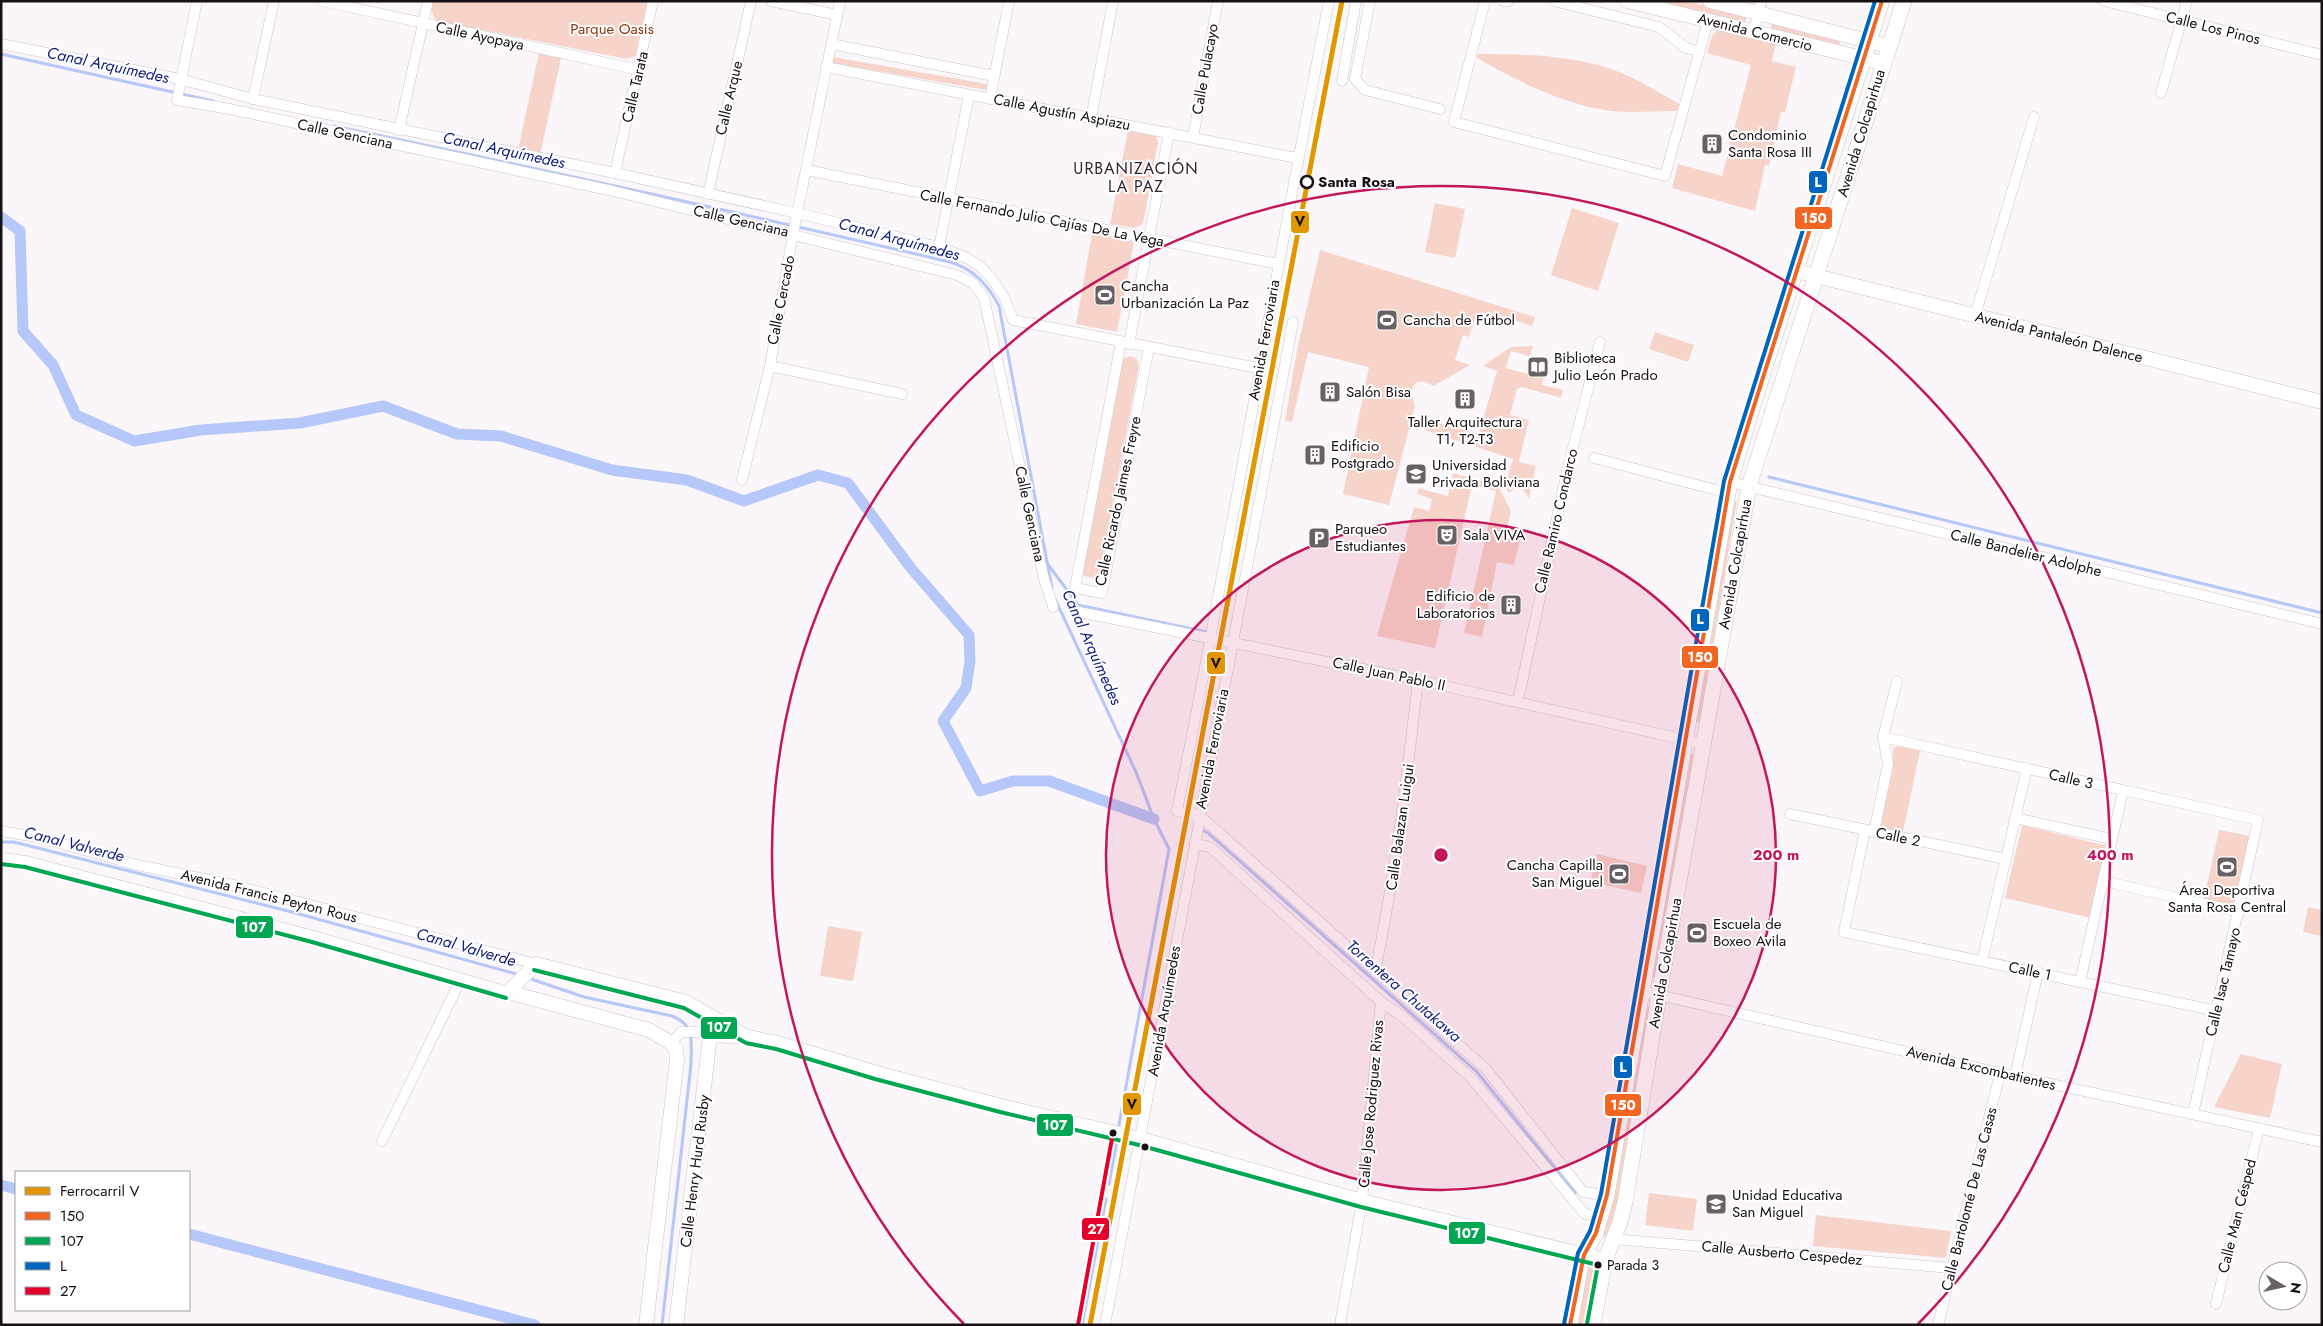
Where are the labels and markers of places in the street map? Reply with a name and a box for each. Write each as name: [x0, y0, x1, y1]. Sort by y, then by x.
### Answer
place label: Condominio Santa Rosa III: [1728, 124, 1812, 163]
building icon: Condominio Santa Rosa III: [1700, 132, 1724, 156]
place label: Santa Rosa: [1318, 171, 1395, 193]
marker: Santa Rosa: [1300, 175, 1314, 189]
place label: Cancha Urbanización La Paz: [1121, 275, 1249, 314]
sports icon: Cancha Urbanización La Paz: [1093, 283, 1117, 307]
sports icon: Cancha de Fútbol: [1375, 308, 1399, 332]
place label: Cancha de Fútbol: [1403, 309, 1515, 331]
place label: Biblioteca Julio León Prado: [1552, 347, 1658, 386]
library icon: Biblioteca Julio León Prado: [1526, 355, 1550, 379]
building icon: Salón Bisa: [1318, 380, 1342, 404]
place label: Salón Bisa: [1346, 381, 1411, 403]
building icon: Taller Arquitectura T1, T2-T3: [1453, 387, 1477, 411]
place label: Taller Arquitectura T1, T2-T3: [1408, 411, 1522, 450]
place label: Edificio Postgrado: [1331, 435, 1394, 474]
building icon: Edificio Postgrado: [1303, 443, 1327, 467]
place label: Universidad Privada Boliviana: [1432, 454, 1540, 493]
school or university icon: Universidad Privada Boliviana: [1404, 462, 1428, 486]
place label: Parqueo Estudiantes: [1335, 518, 1406, 557]
theatre icon: Sala VIVA: [1435, 523, 1459, 547]
place label: Sala VIVA: [1463, 524, 1526, 546]
parking icon: Parqueo Estudiantes: [1307, 526, 1331, 550]
place label: Edificio de Laboratorios: [1417, 585, 1495, 624]
building icon: Edificio de Laboratorios: [1499, 593, 1523, 617]
centre of rings: [1432, 846, 1450, 864]
place label: Cancha Capilla San Miguel: [1507, 854, 1603, 893]
sports icon: Área Deportiva Santa Rosa Central: [2215, 855, 2239, 879]
sports icon: Cancha Capilla San Miguel: [1607, 862, 1631, 886]
place label: Área Deportiva Santa Rosa Central: [2168, 879, 2286, 918]
place label: Escuela de Boxeo Avila: [1713, 913, 1786, 952]
sports icon: Escuela de Boxeo Avila: [1685, 921, 1709, 945]
unlabelled marker: [1108, 1128, 1118, 1138]
unlabelled marker: [1140, 1142, 1150, 1152]
place label: Unidad Educativa San Miguel: [1732, 1184, 1842, 1223]
school or university icon: Unidad Educativa San Miguel: [1704, 1192, 1728, 1216]
place label: Parada 3: [1607, 1255, 1659, 1275]
marker: Parada 3: [1593, 1260, 1603, 1270]

